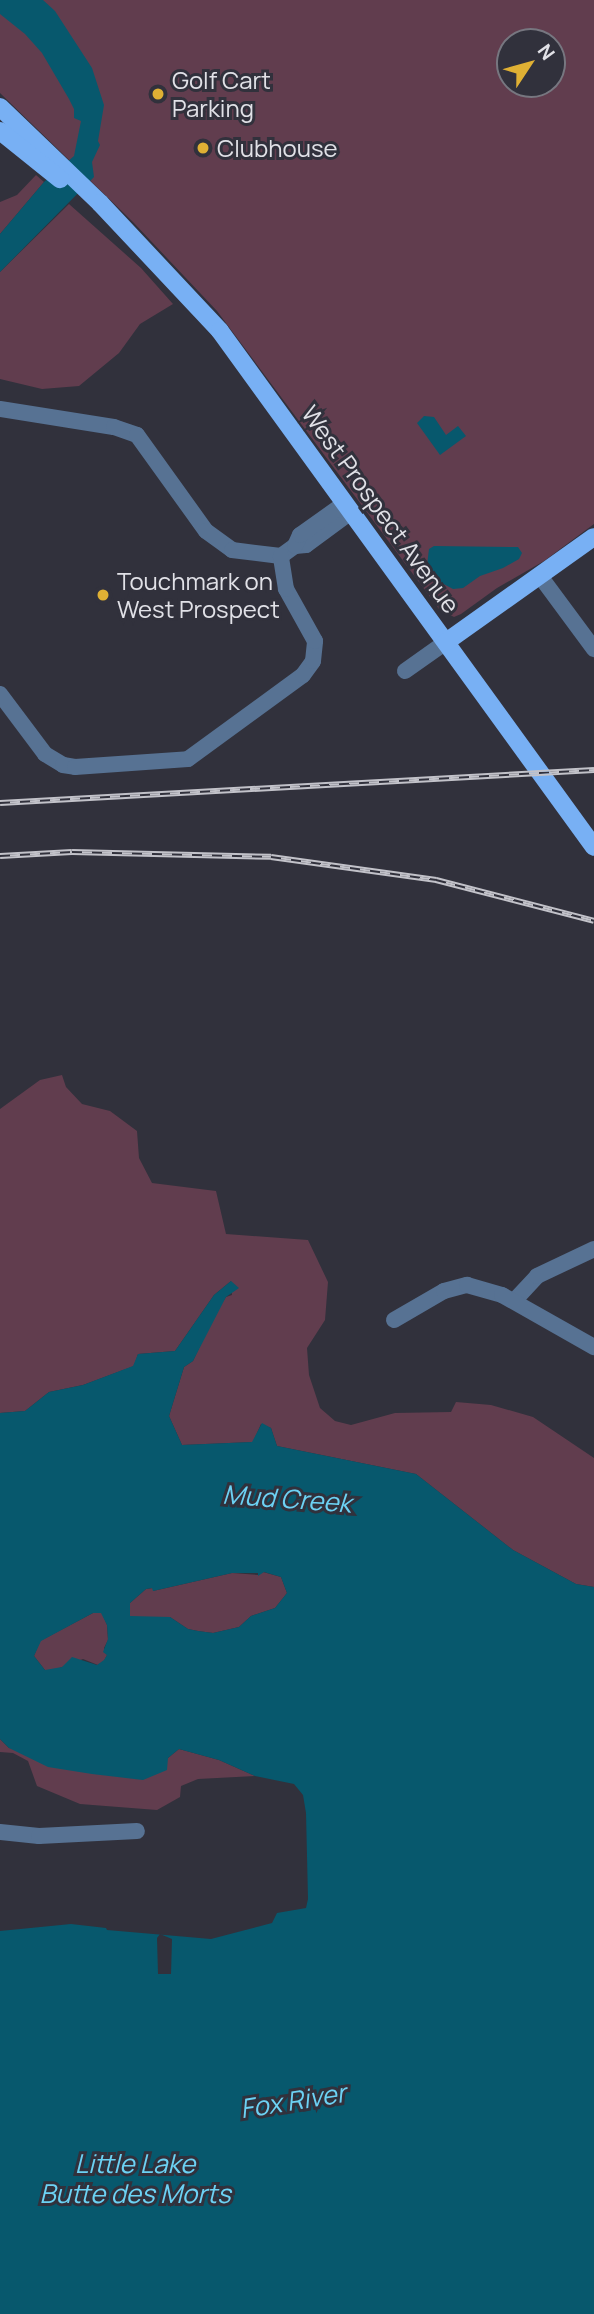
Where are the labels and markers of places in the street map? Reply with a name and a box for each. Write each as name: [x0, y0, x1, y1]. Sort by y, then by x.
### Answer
place label: Golf Cart Parking: [172, 66, 271, 122]
marker: Golf Cart Parking: [150, 86, 166, 102]
place label: Clubhouse: [217, 134, 338, 162]
marker: Clubhouse: [195, 140, 211, 156]
place label: Touchmark on West Prospect: [117, 567, 280, 623]
marker: Touchmark on West Prospect: [95, 587, 111, 603]

